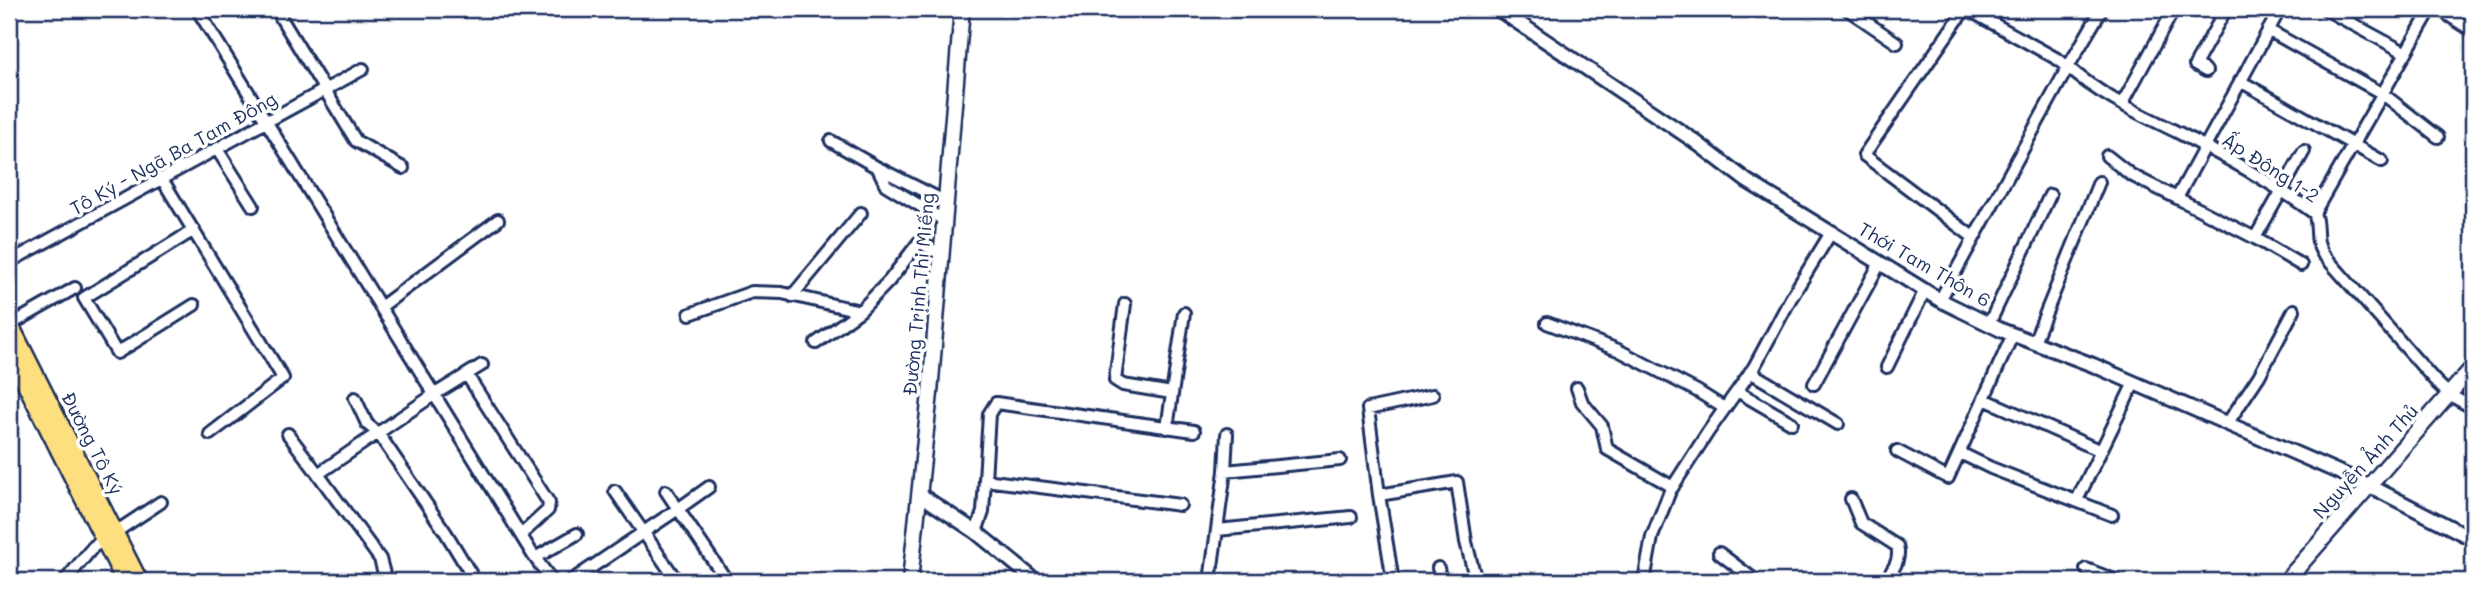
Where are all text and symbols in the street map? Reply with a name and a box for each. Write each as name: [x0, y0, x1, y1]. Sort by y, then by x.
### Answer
street label: Tô Ký - Ngã Ba Tam Đông: [65, 86, 281, 220]
street label: Ấp Đông 1-2: [2218, 126, 2325, 208]
street label: Đường Trịnh Thị Miếng: [897, 191, 939, 397]
street label: Thới Tam Thôn 6: [1854, 216, 1996, 312]
street label: Đường Tô Ký: [56, 387, 130, 499]
street label: Nguyễn Ảnh Thủ: [2307, 398, 2423, 524]

